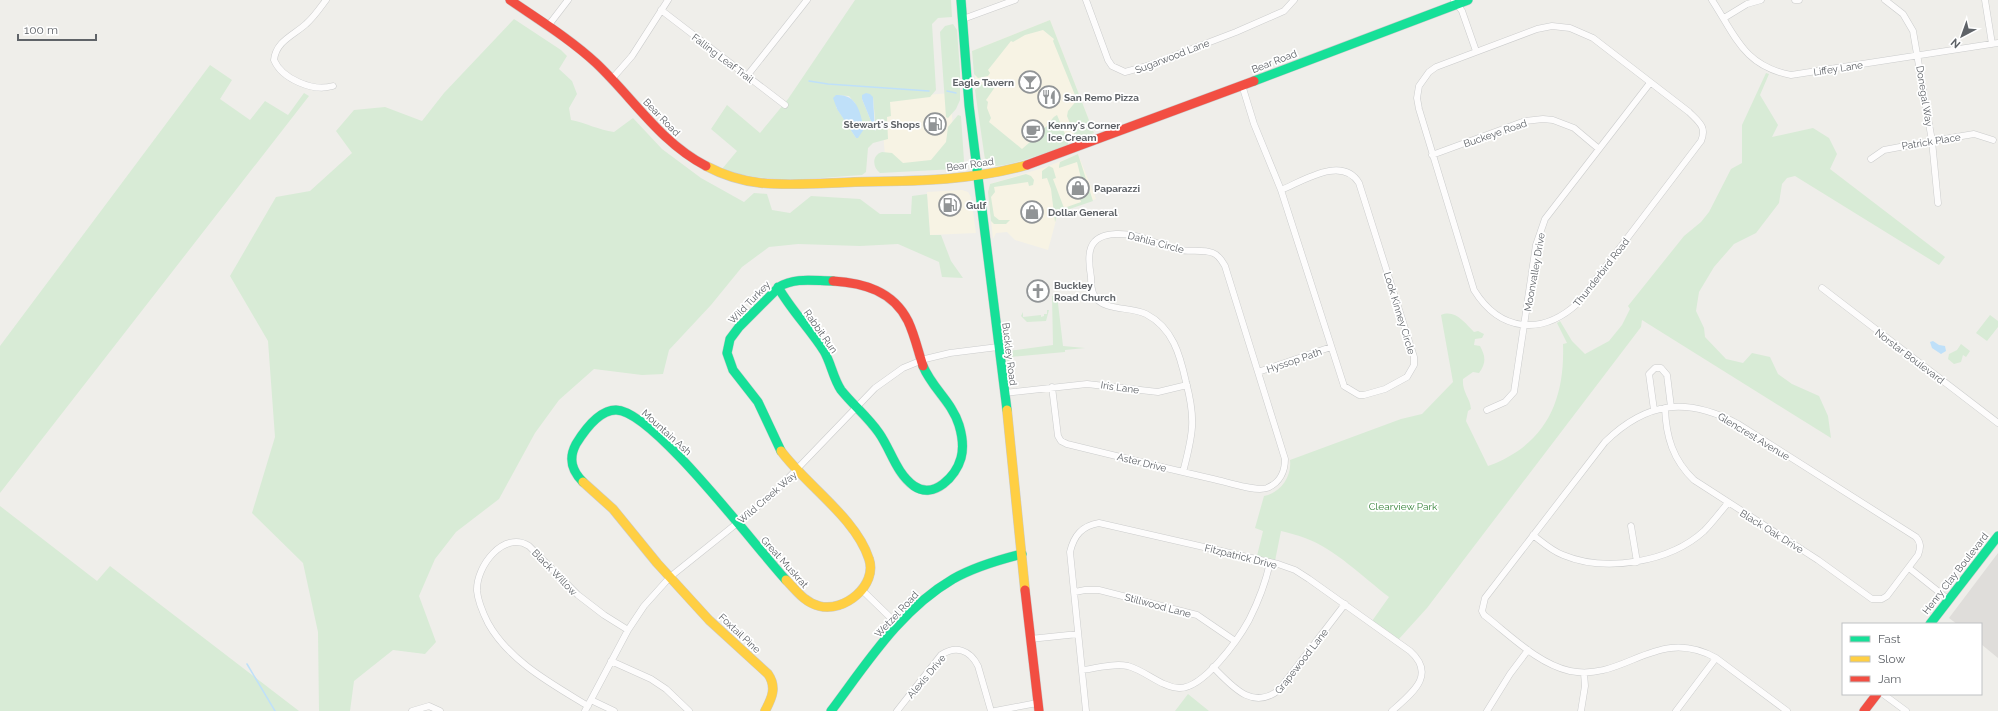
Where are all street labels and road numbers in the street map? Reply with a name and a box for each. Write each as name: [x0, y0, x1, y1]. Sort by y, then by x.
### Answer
street label: Falling Leaf Trail: [690, 32, 756, 85]
street label: Sugarwood Lane: [1133, 37, 1211, 76]
street label: Bear Road: [1250, 48, 1298, 75]
street label: Liffey Lane: [1812, 59, 1864, 78]
street label: Donegal Way: [1914, 65, 1935, 128]
street label: Bear Road: [641, 96, 682, 138]
street label: Buckeye Road: [1462, 117, 1528, 149]
street label: Patrick Place: [1901, 131, 1962, 152]
street label: Bear Road: [946, 156, 995, 173]
street label: Dahlia Circle: [1127, 230, 1185, 255]
street label: Moonvalley Drive: [1522, 232, 1547, 312]
street label: Thunderbird Road: [1571, 236, 1632, 309]
street label: Look Kinney Circle: [1382, 271, 1417, 356]
street label: Wild Turkey: [726, 278, 773, 326]
street label: Rabbit Run: [802, 307, 840, 355]
street label: Buckley Road: [1000, 322, 1019, 386]
street label: Norstar Boulevard: [1873, 327, 1946, 386]
street label: Hyssop Path: [1265, 346, 1323, 375]
street label: Iris Lane: [1100, 379, 1140, 396]
street label: Mountain Ash: [640, 407, 694, 458]
street label: Glencrest Avenue: [1716, 411, 1792, 462]
street label: Aster Drive: [1116, 451, 1168, 474]
street label: Wild Creek Way: [736, 469, 799, 526]
street label: Black Oak Drive: [1738, 507, 1806, 555]
street label: Henry Clay Boulevard: [1920, 531, 1991, 616]
street label: Great Muskrat: [759, 535, 811, 591]
street label: Fitzpatrick Drive: [1204, 542, 1278, 571]
street label: Black Willow: [530, 547, 579, 598]
street label: Wetzel Road: [872, 589, 920, 640]
street label: Stillwood Lane: [1123, 591, 1192, 620]
street label: Foxtail Pine: [717, 611, 763, 655]
street label: Grapewood Lane: [1273, 626, 1330, 696]
street label: Alexis Drive: [905, 652, 948, 700]

